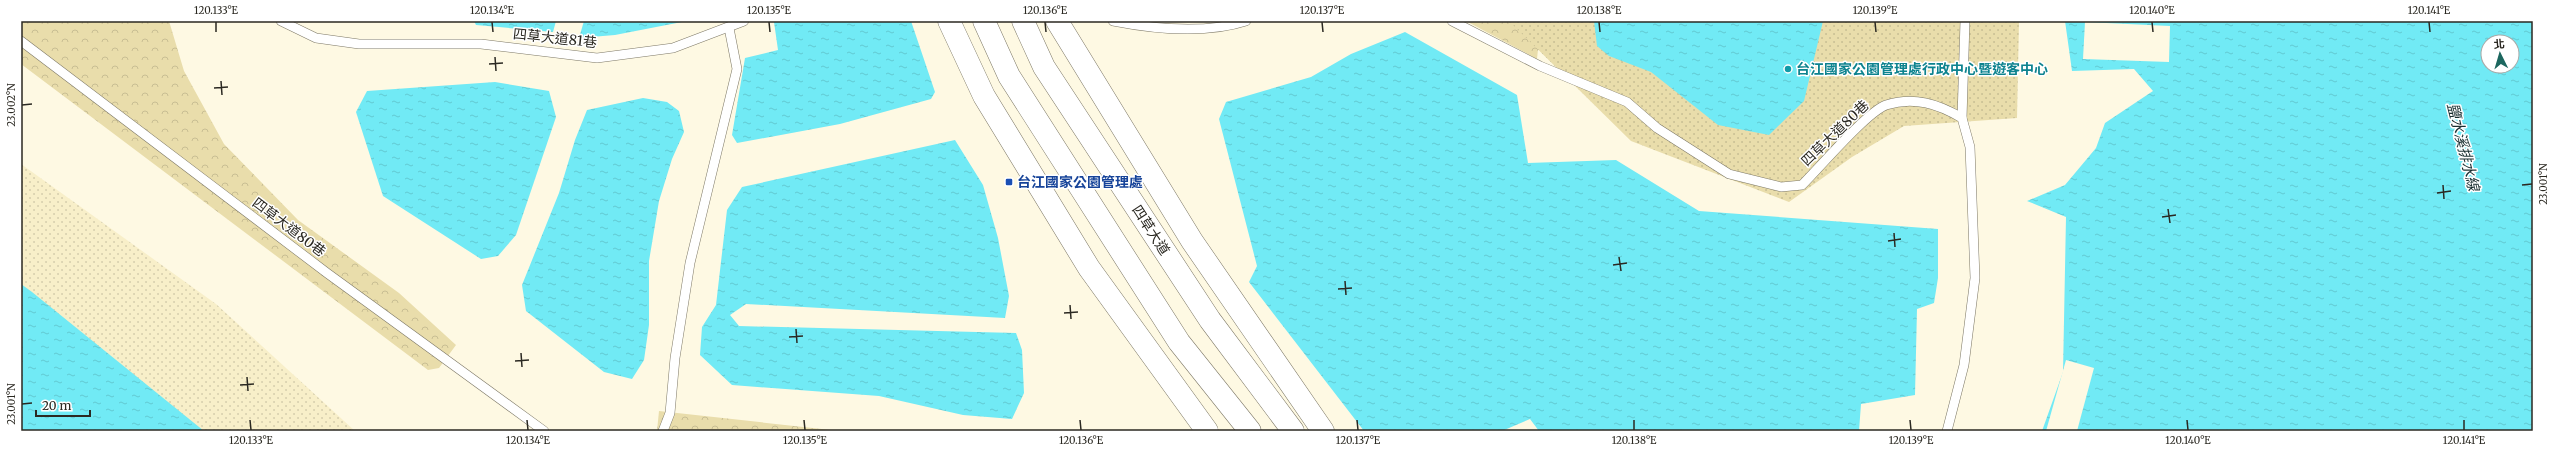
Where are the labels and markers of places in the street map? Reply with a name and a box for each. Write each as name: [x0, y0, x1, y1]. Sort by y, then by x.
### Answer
place label: 台江國家公園管理處行政中心暨遊客中心: [1796, 60, 2048, 78]
marker: 台江國家公園管理處行政中心暨遊客中心: [1783, 64, 1793, 74]
place label: 台江國家公園管理處: [1017, 173, 1143, 191]
marker: 台江國家公園管理處: [1004, 177, 1014, 187]

